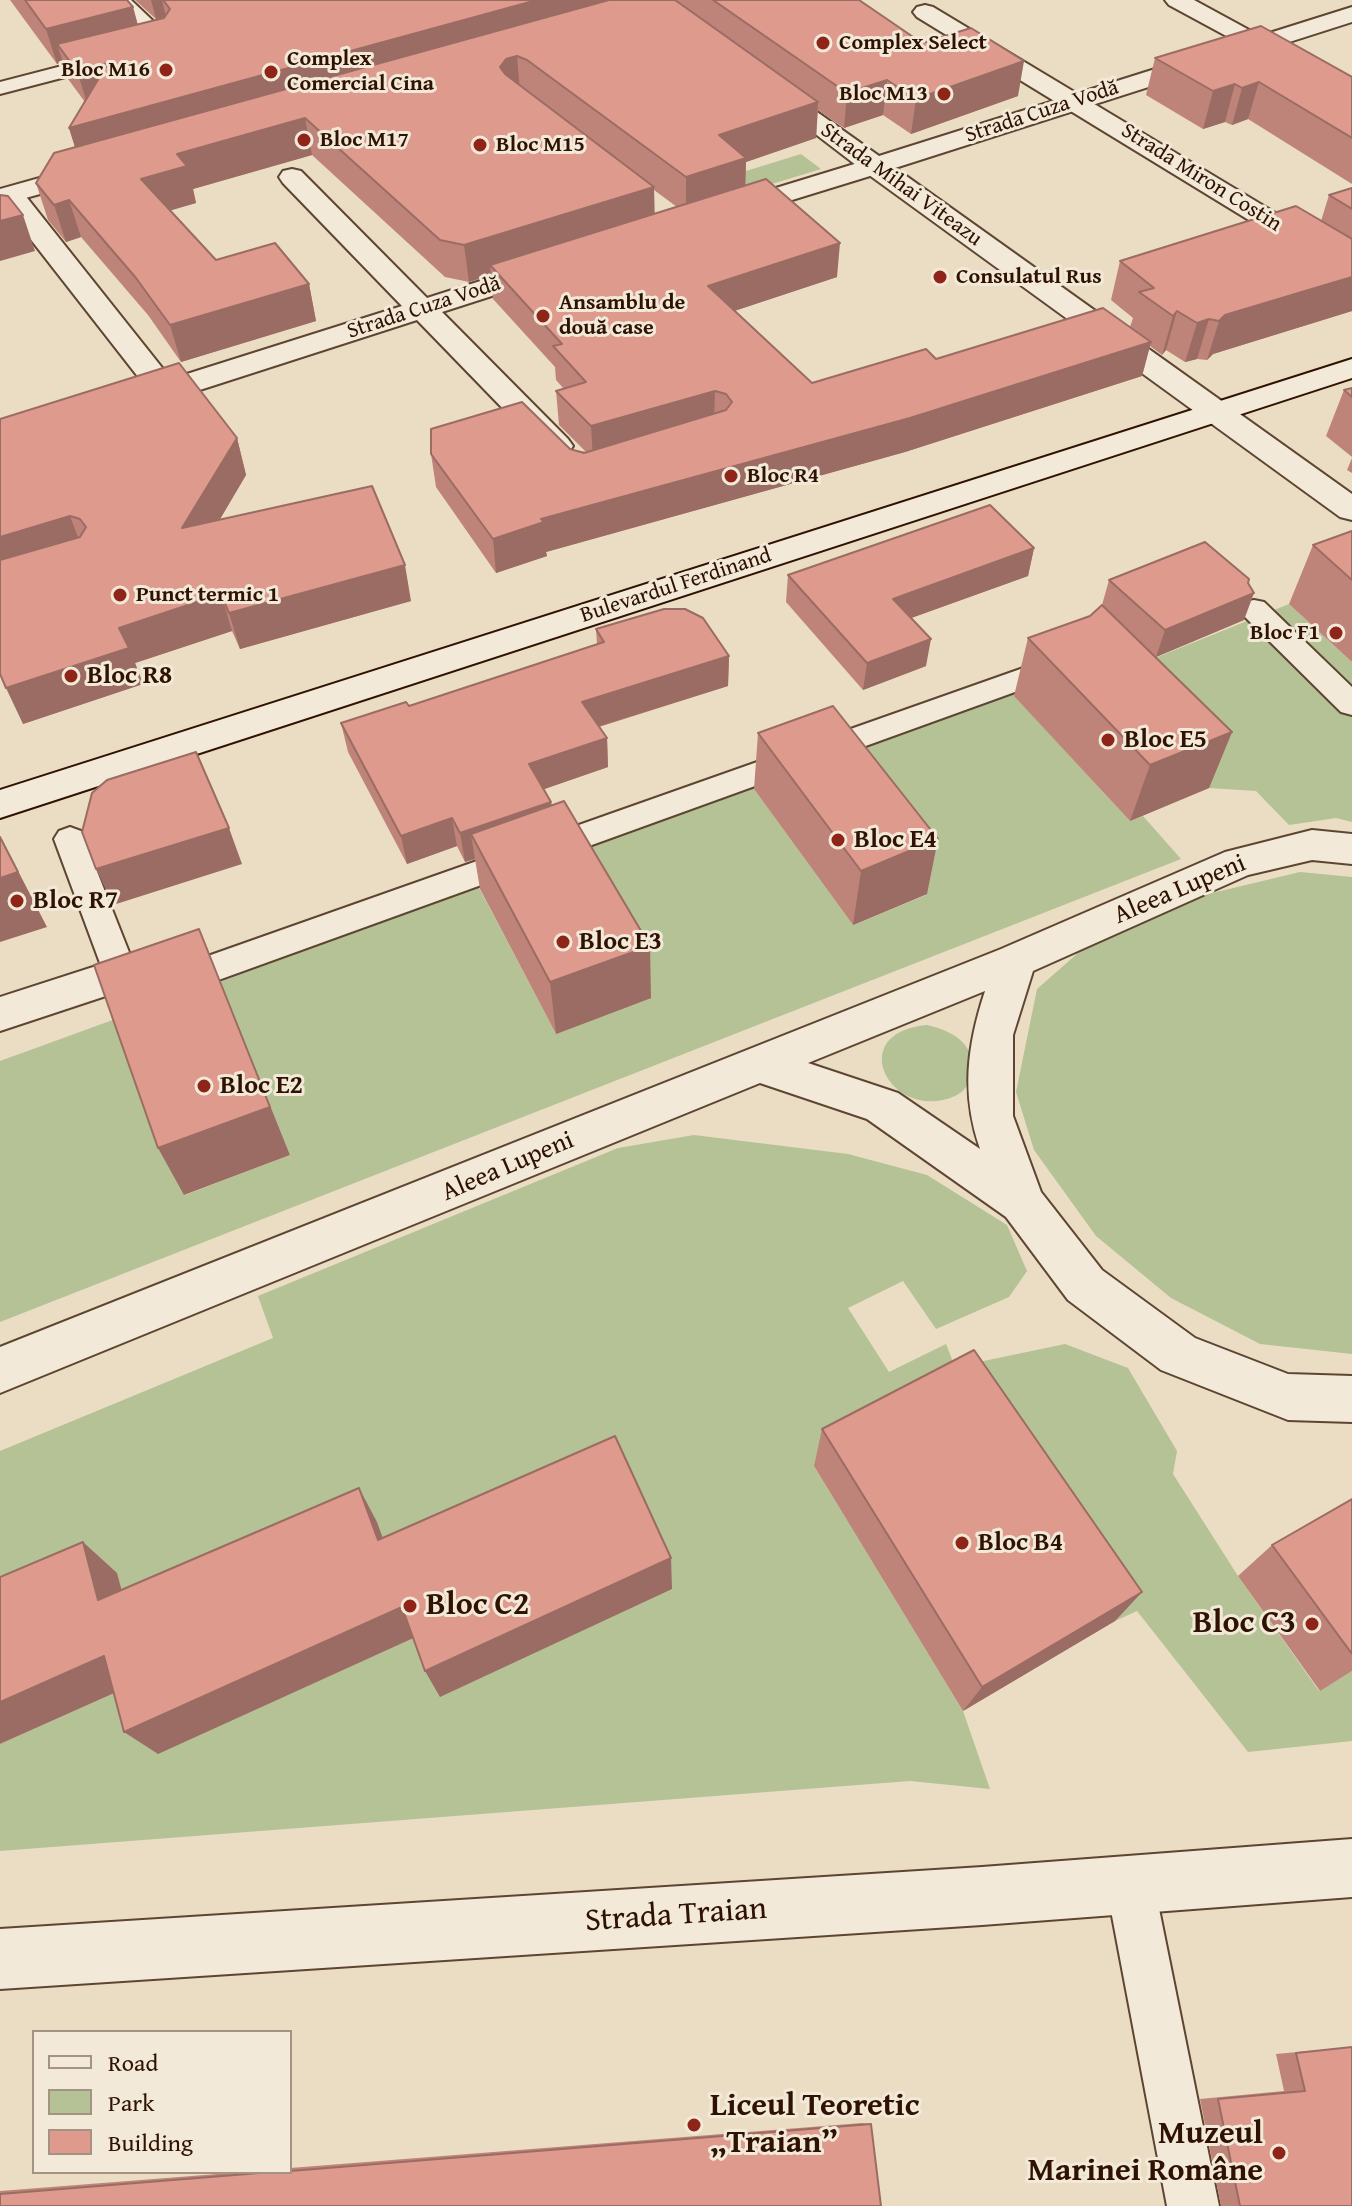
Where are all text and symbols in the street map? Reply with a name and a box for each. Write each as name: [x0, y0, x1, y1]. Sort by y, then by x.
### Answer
place label: Complex Select: [839, 30, 987, 56]
marker: Complex Select: [814, 34, 832, 52]
place label: Complex Comercial Cina: [287, 46, 434, 98]
place label: Bloc M16: [61, 57, 150, 83]
marker: Bloc M16: [157, 61, 175, 79]
marker: Complex Comercial Cina: [262, 63, 280, 81]
street label: Strada Cuza Vodă: [962, 75, 1122, 149]
place label: Bloc M13: [839, 81, 928, 107]
marker: Bloc M13: [935, 85, 953, 103]
street label: Strada Mihai Viteazu: [815, 118, 987, 252]
street label: Strada Miron Costin: [1116, 118, 1286, 238]
place label: Bloc M17: [320, 127, 409, 153]
marker: Bloc M17: [295, 131, 313, 149]
place label: Bloc M15: [496, 132, 585, 158]
marker: Bloc M15: [471, 136, 489, 154]
place label: Consulatul Rus: [956, 264, 1102, 290]
marker: Consulatul Rus: [931, 268, 949, 286]
street label: Strada Cuza Vodă: [344, 271, 504, 345]
place label: Ansamblu de două case: [559, 290, 685, 342]
marker: Ansamblu de două case: [534, 307, 552, 325]
place label: Bloc R4: [747, 463, 819, 489]
marker: Bloc R4: [722, 467, 740, 485]
street label: Bulevardul Ferdinand: [577, 543, 775, 629]
place label: Punct termic 1: [136, 582, 279, 608]
marker: Punct termic 1: [111, 586, 129, 604]
place label: Bloc F1: [1250, 620, 1320, 646]
marker: Bloc F1: [1327, 624, 1345, 642]
place label: Bloc R8: [87, 660, 172, 692]
marker: Bloc R8: [62, 667, 80, 685]
place label: Bloc E5: [1124, 724, 1207, 756]
marker: Bloc E5: [1099, 731, 1117, 749]
place label: Bloc E4: [854, 824, 937, 856]
marker: Bloc E4: [829, 831, 847, 849]
street label: Aleea Lupeni: [1109, 848, 1251, 932]
place label: Bloc R7: [33, 885, 118, 917]
marker: Bloc R7: [8, 892, 26, 910]
place label: Bloc E3: [579, 926, 662, 958]
marker: Bloc E3: [554, 933, 572, 951]
place label: Bloc E2: [220, 1070, 303, 1102]
marker: Bloc E2: [195, 1077, 213, 1095]
street label: Aleea Lupeni: [437, 1125, 579, 1209]
place label: Bloc B4: [978, 1527, 1063, 1559]
marker: Bloc B4: [953, 1534, 971, 1552]
place label: Bloc C2: [426, 1587, 529, 1625]
marker: Bloc C2: [401, 1597, 419, 1615]
place label: Bloc C3: [1193, 1605, 1296, 1643]
marker: Bloc C3: [1303, 1615, 1321, 1633]
street label: Strada Traian: [584, 1890, 768, 1942]
legend: [32, 2030, 292, 2174]
text: Road: [108, 2045, 158, 2080]
text: Park: [108, 2085, 154, 2120]
place label: Liceul Teoretic „Traian”: [710, 2088, 919, 2163]
marker: Liceul Teoretic „Traian”: [685, 2116, 703, 2134]
place label: Muzeul Marinei Române: [1028, 2116, 1263, 2191]
text: Building: [108, 2125, 193, 2160]
marker: Muzeul Marinei Române: [1270, 2144, 1288, 2162]

